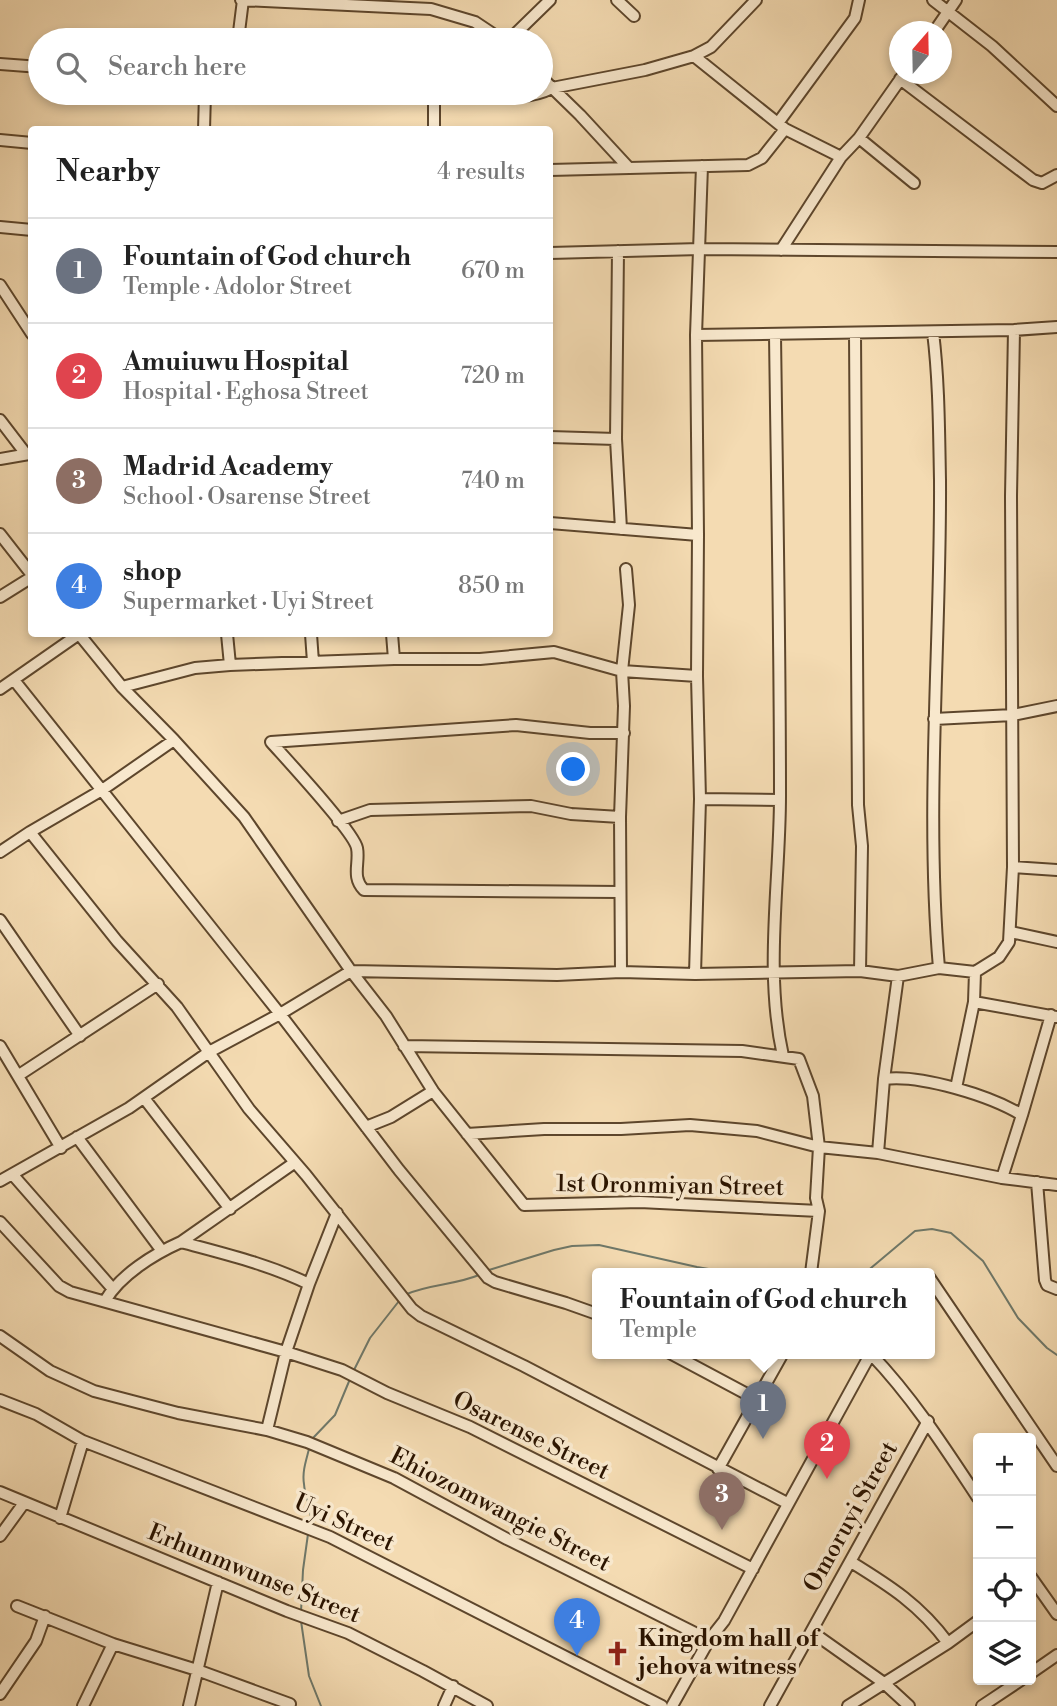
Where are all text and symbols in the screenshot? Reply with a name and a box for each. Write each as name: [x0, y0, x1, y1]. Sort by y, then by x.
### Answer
north arrow: [889, 21, 952, 84]
search box: [28, 28, 553, 105]
icon: search: [52, 48, 90, 86]
text: Search here: [108, 51, 247, 83]
text: Nearby: [56, 153, 160, 191]
text: 4 results: [437, 158, 525, 186]
text: Fountain of God church: [123, 241, 411, 273]
text: 1: [73, 257, 85, 285]
text: 670 m: [461, 257, 525, 285]
text: Temple · Adolor Street: [123, 273, 352, 301]
text: Amuiuwu Hospital: [123, 346, 349, 378]
text: 2: [72, 362, 86, 390]
text: 720 m: [460, 362, 525, 390]
text: Hospital · Eghosa Street: [123, 378, 369, 406]
text: Madrid Academy: [123, 451, 333, 483]
text: 3: [72, 467, 86, 495]
text: 740 m: [461, 467, 525, 495]
text: School · Osarense Street: [123, 483, 371, 511]
text: shop: [123, 556, 182, 588]
text: 4: [71, 572, 87, 600]
text: 850 m: [458, 572, 525, 600]
text: Supermarket · Uyi Street: [123, 588, 374, 616]
your location: [556, 752, 590, 786]
street label: 1st Oronmiyan Street: [556, 1169, 785, 1203]
popup: [592, 1268, 935, 1359]
text: Fountain of God church: [619, 1284, 908, 1316]
text: Temple: [619, 1316, 697, 1344]
pin: 1: [740, 1381, 786, 1439]
street label: Osarense Street: [448, 1385, 615, 1487]
pin: 2: [804, 1421, 850, 1479]
map controls: [973, 1433, 1036, 1685]
button: +: [973, 1433, 1036, 1496]
street label: Omoruyi Street: [797, 1436, 905, 1598]
street label: Ehiozomwangie Street: [385, 1441, 616, 1579]
pin: 3: [699, 1472, 745, 1530]
street label: Uyi Street: [289, 1487, 400, 1559]
button: −: [973, 1496, 1036, 1559]
street label: Erhunmwunse Street: [143, 1518, 365, 1631]
button: locate: [973, 1559, 1036, 1622]
pin: 4: [554, 1598, 600, 1656]
button: layers: [973, 1622, 1036, 1685]
place label: Kingdom hall of jehova witness: [636, 1624, 821, 1682]
church icon: Kingdom hall of jehova witness: [604, 1639, 632, 1667]

